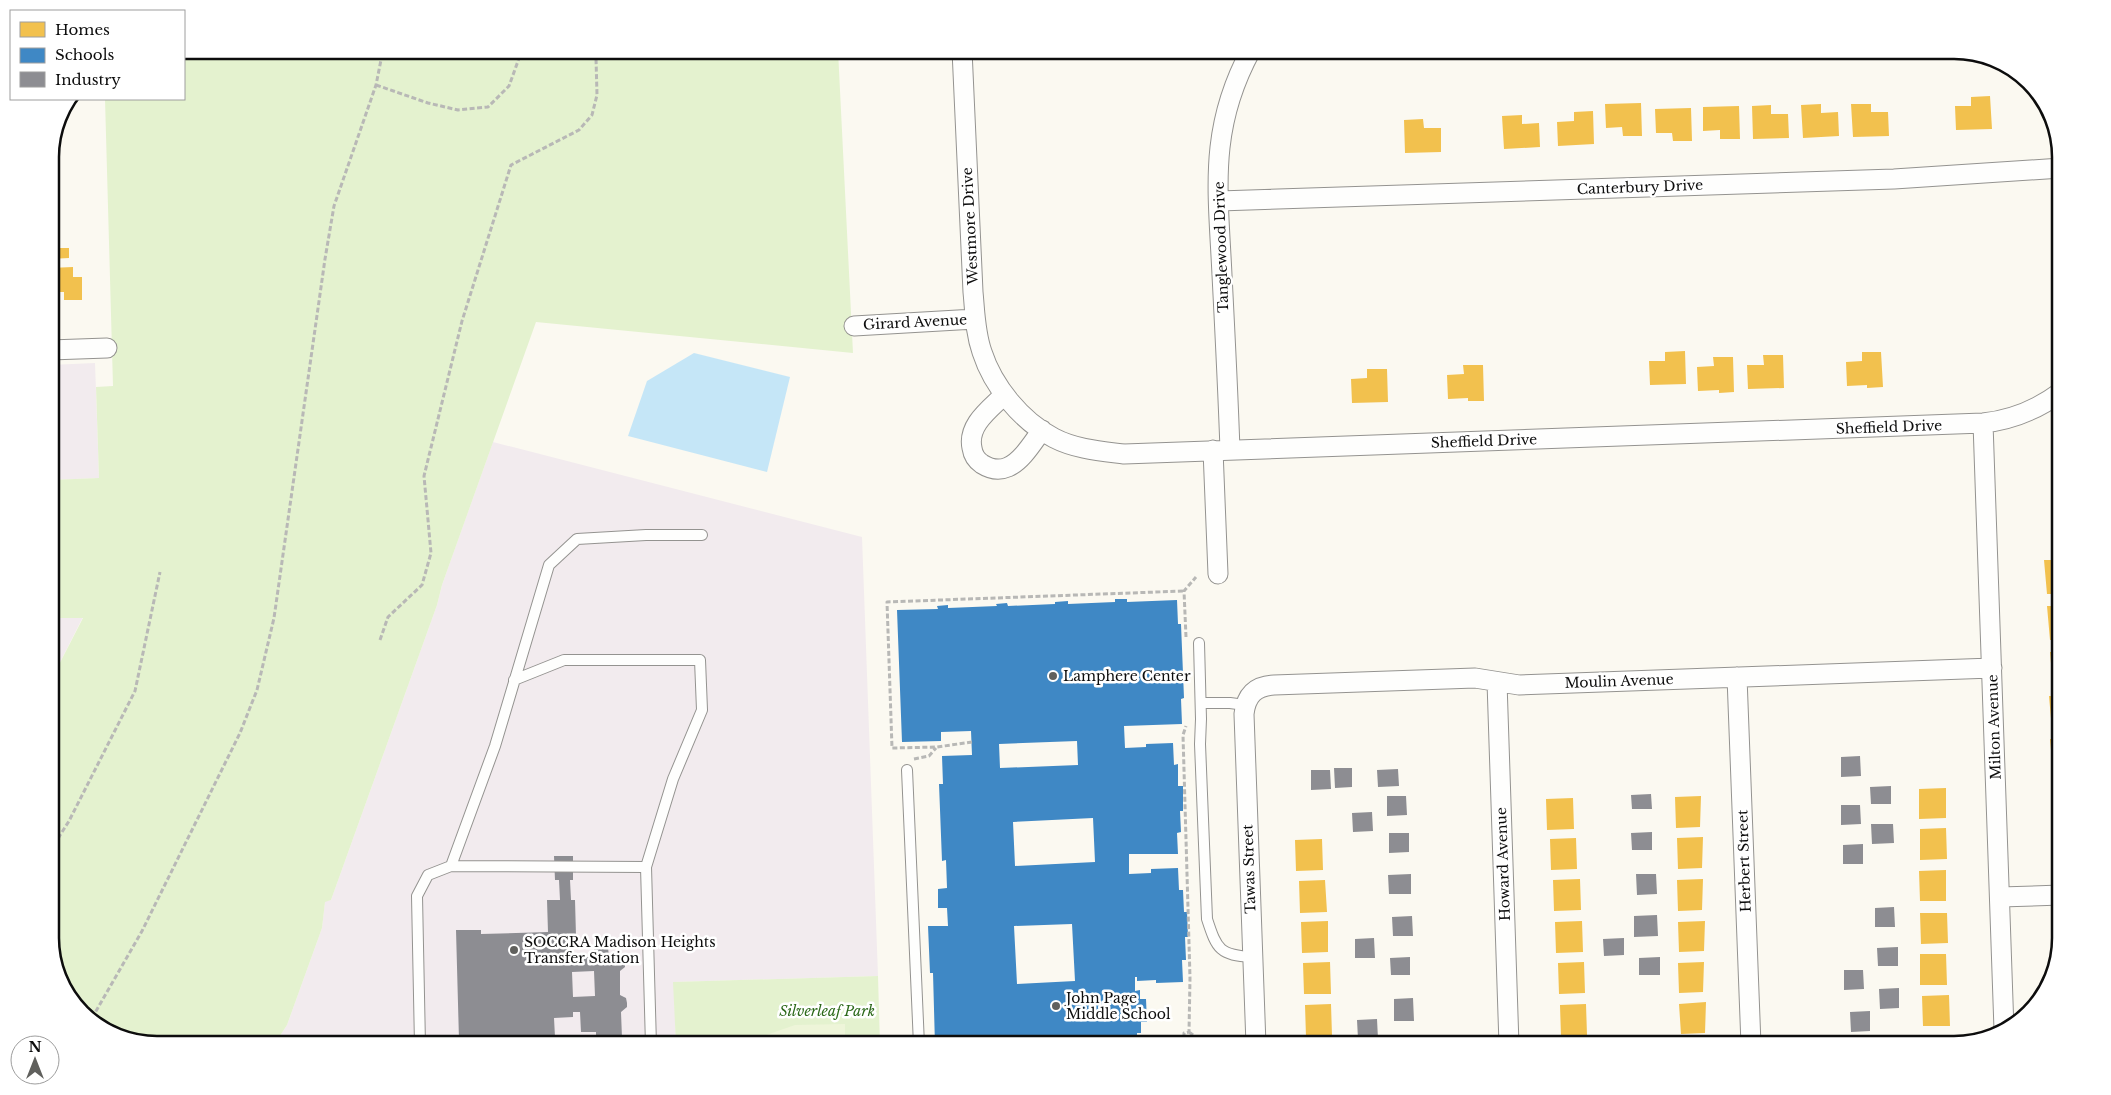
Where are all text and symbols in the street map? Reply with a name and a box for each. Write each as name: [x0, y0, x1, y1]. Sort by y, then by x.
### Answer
legend: [10, 10, 185, 100]
text: Homes: [55, 20, 110, 39]
text: Schools: [55, 45, 115, 64]
text: Industry: [55, 70, 121, 89]
street label: Westmore Drive: [958, 167, 982, 286]
street label: Canterbury Drive: [1577, 176, 1703, 198]
street label: Tanglewood Drive: [1210, 181, 1232, 313]
street label: Girard Avenue: [863, 310, 967, 334]
street label: Sheffield Drive: [1836, 416, 1942, 438]
street label: Sheffield Drive: [1431, 430, 1537, 452]
place label: Lamphere Center: [1063, 667, 1191, 685]
marker: Lamphere Center: [1047, 670, 1059, 682]
street label: Moulin Avenue: [1564, 670, 1674, 692]
street label: Milton Avenue: [1983, 674, 2005, 780]
street label: Howard Avenue: [1492, 807, 1514, 921]
street label: Herbert Street: [1733, 809, 1755, 913]
street label: Tawas Street: [1238, 823, 1260, 914]
place label: SOCCRA Madison Heights Transfer Station: [524, 933, 716, 967]
marker: SOCCRA Madison Heights Transfer Station: [508, 944, 520, 956]
place label: John Page Middle School: [1064, 989, 1171, 1023]
marker: John Page Middle School: [1050, 1000, 1062, 1012]
park label: Silverleaf Park: [779, 1002, 875, 1020]
north arrow: [10, 1035, 60, 1085]
text: N: [28, 1038, 42, 1056]

